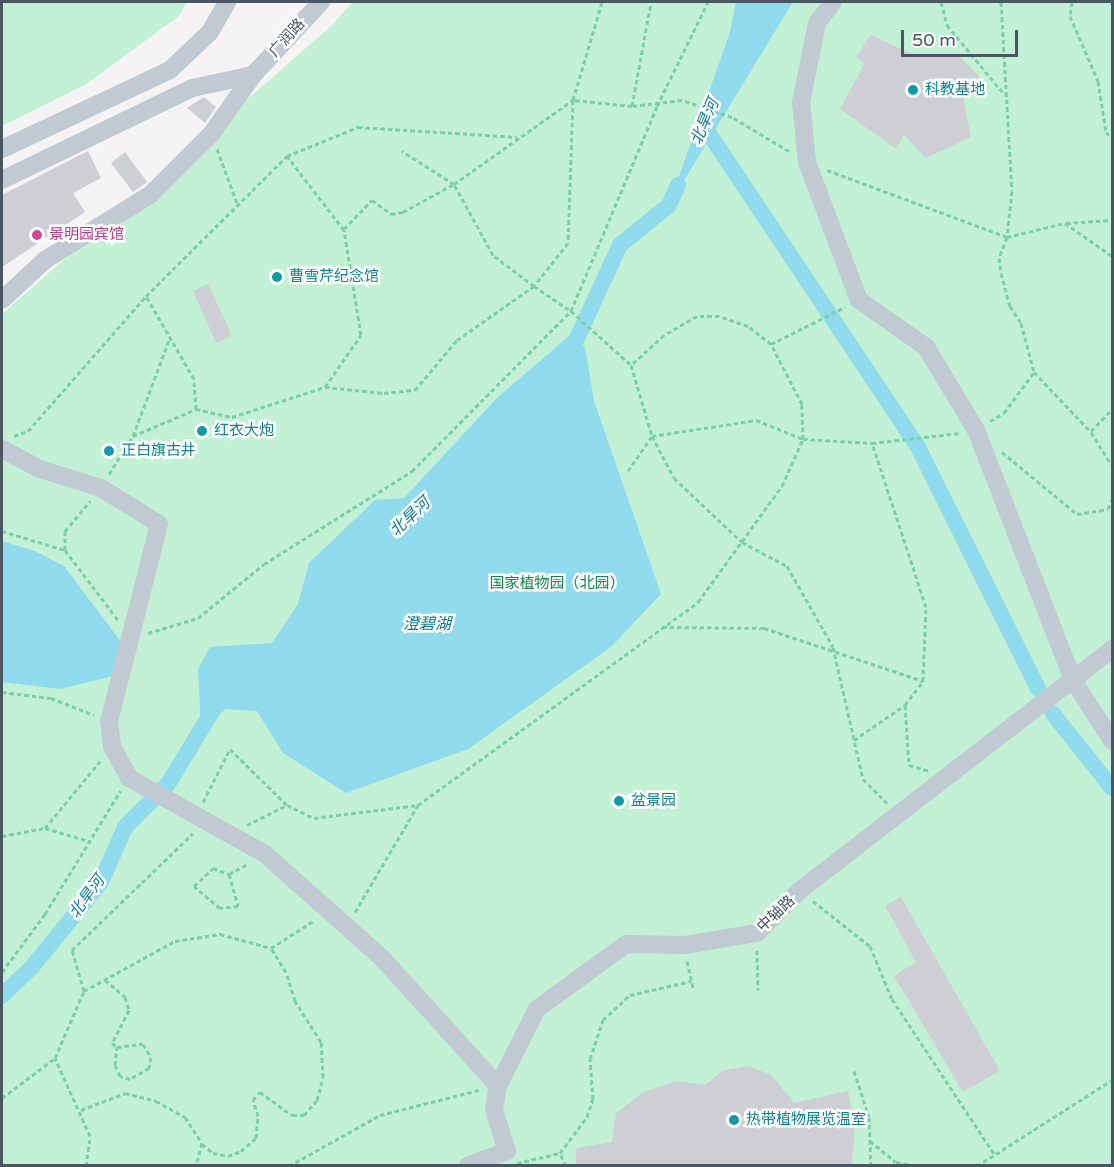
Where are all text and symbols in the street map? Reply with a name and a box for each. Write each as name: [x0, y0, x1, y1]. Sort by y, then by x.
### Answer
street label: 广润路: [265, 15, 309, 61]
scale bar: [904, 18, 1021, 56]
text: 50 m: [912, 29, 956, 51]
place label: 科教基地: [925, 81, 985, 99]
marker: 科教基地: [906, 83, 920, 97]
water label: 北旱河: [687, 96, 723, 148]
place label: 景明园宾馆: [49, 226, 124, 244]
marker: 景明园宾馆: [30, 228, 44, 242]
place label: 曹雪芹纪念馆: [289, 268, 379, 286]
marker: 曹雪芹纪念馆: [270, 270, 284, 284]
place label: 红衣大炮: [214, 422, 274, 440]
marker: 红衣大炮: [195, 424, 209, 438]
place label: 正白旗古井: [121, 442, 196, 460]
marker: 正白旗古井: [102, 444, 116, 458]
water label: 北旱河: [386, 494, 434, 540]
park label: 国家植物园（北园）: [490, 575, 624, 593]
water label: 澄碧湖: [403, 614, 451, 634]
place label: 盆景园: [631, 792, 676, 810]
marker: 盆景园: [612, 794, 626, 808]
water label: 北旱河: [65, 872, 109, 922]
street label: 中轴路: [753, 892, 799, 936]
place label: 热带植物展览温室: [746, 1111, 866, 1129]
marker: 热带植物展览温室: [727, 1113, 741, 1127]

